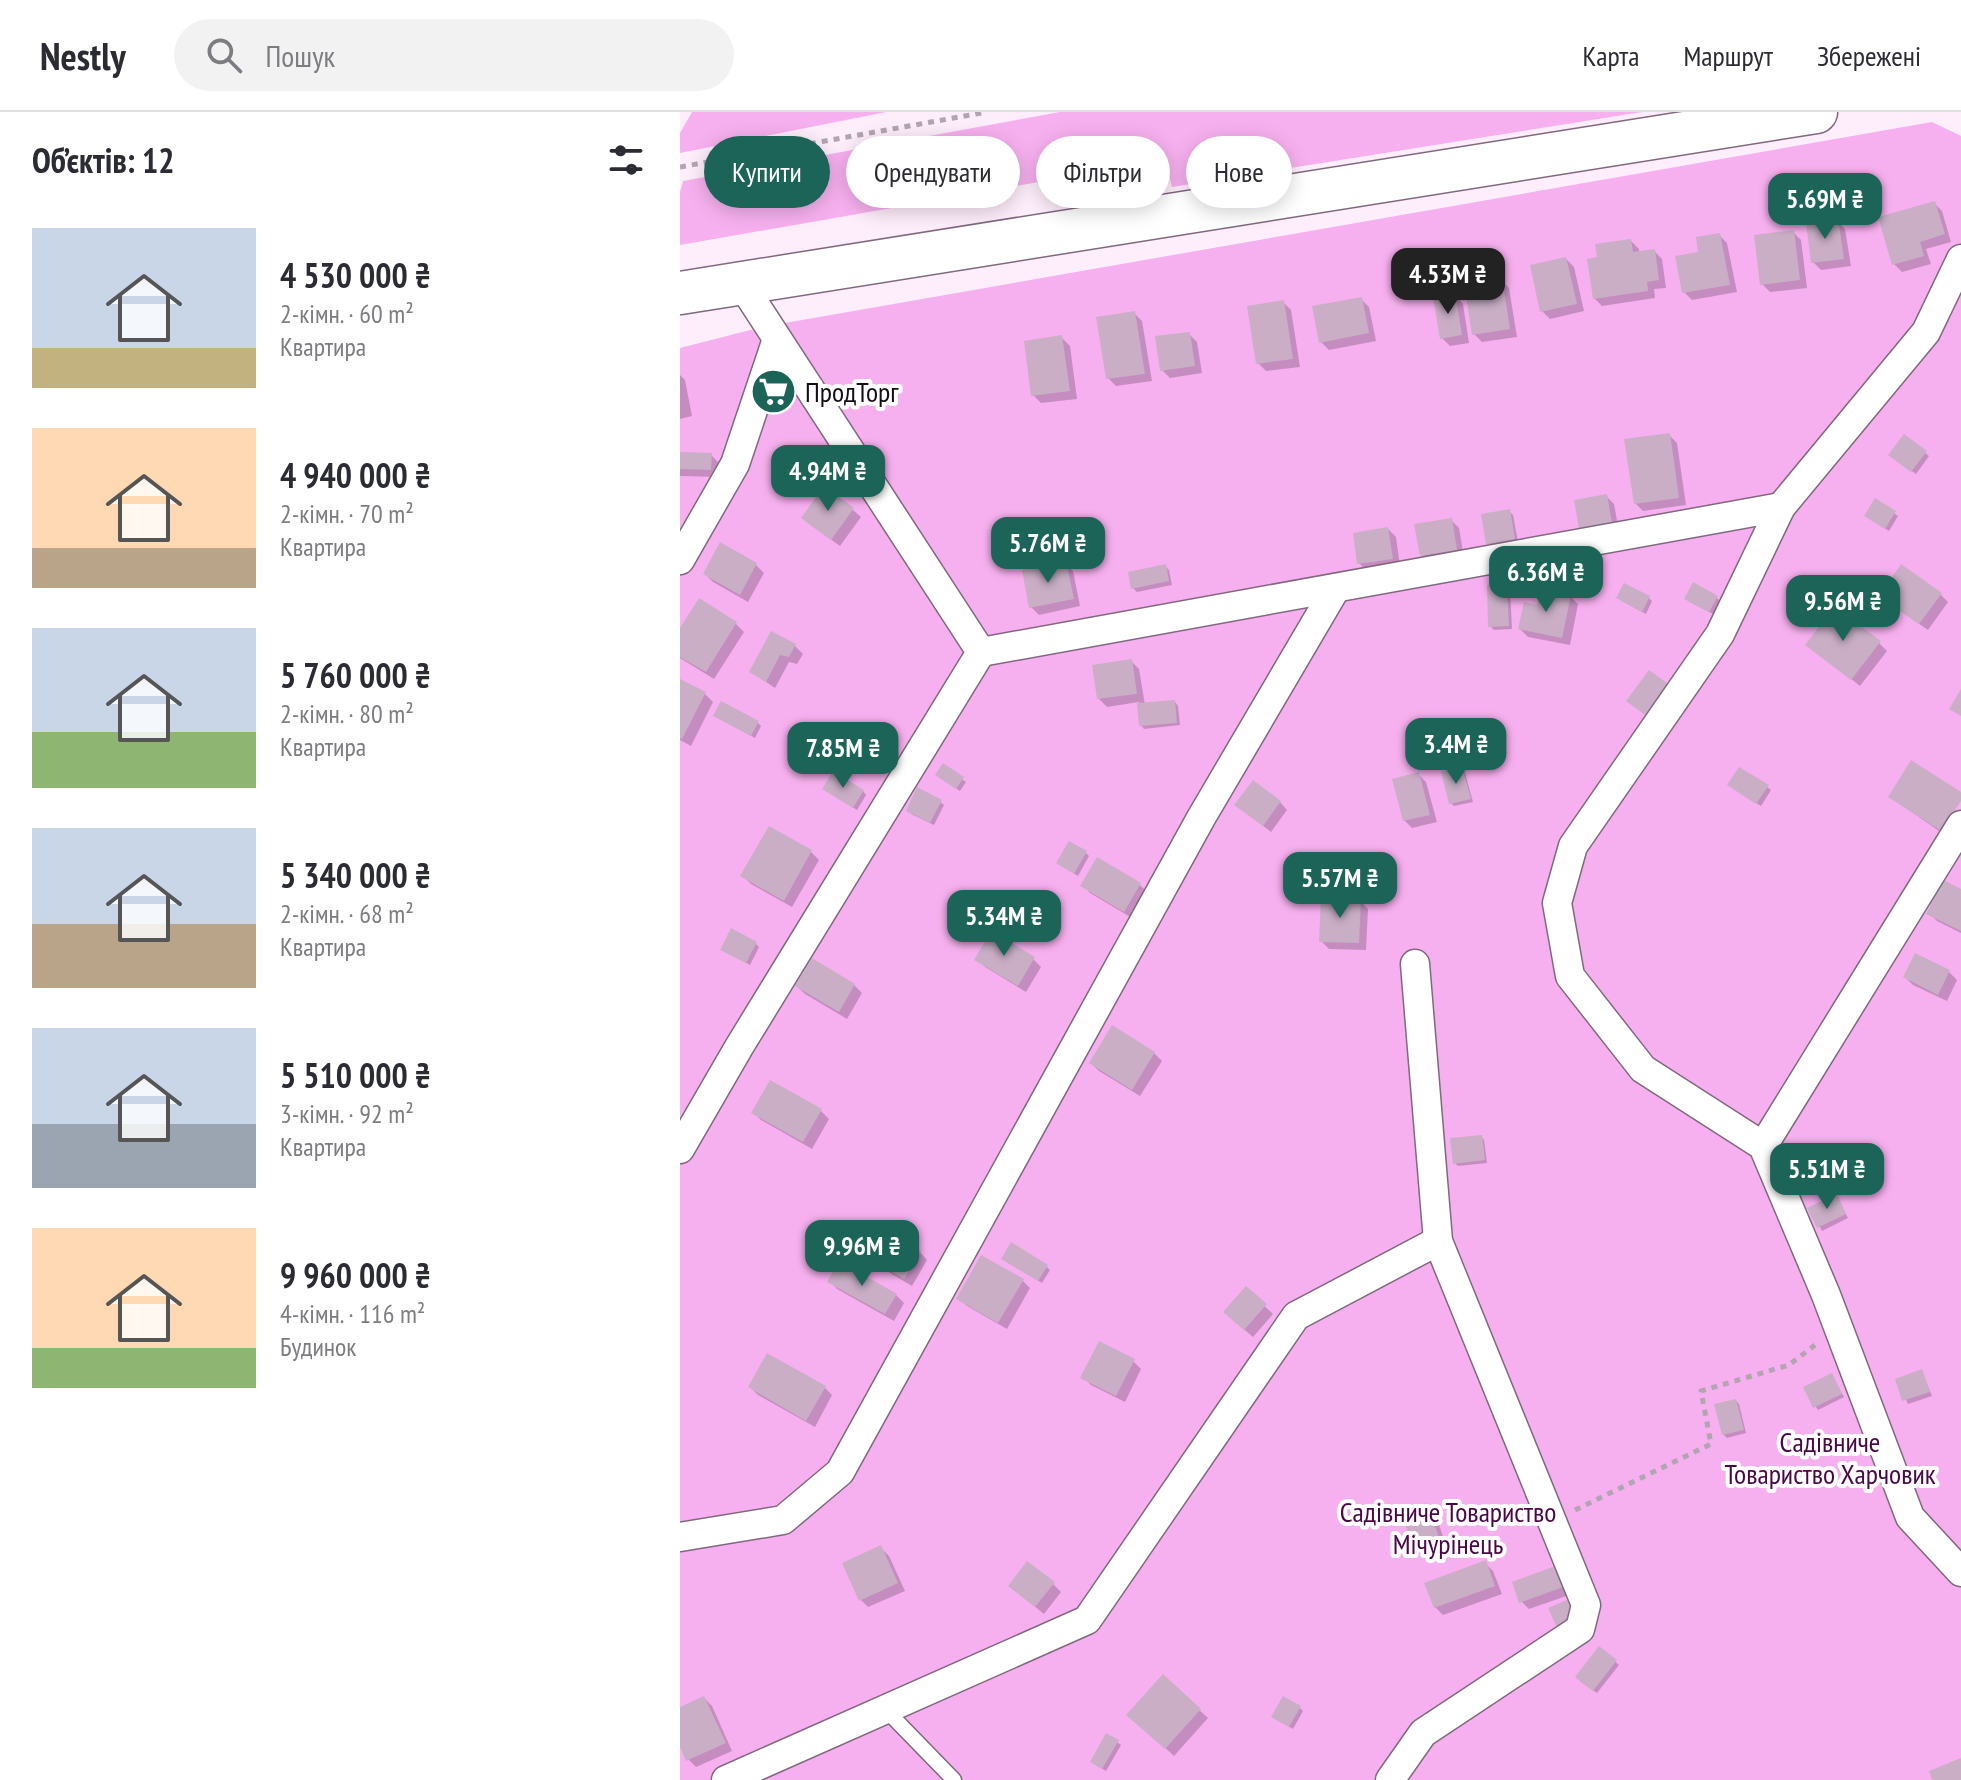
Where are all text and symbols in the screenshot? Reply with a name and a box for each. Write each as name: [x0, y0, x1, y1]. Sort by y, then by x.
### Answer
search box: [174, 19, 734, 91]
text: Nestly: [40, 31, 126, 80]
icon: search: [202, 33, 246, 77]
text: Пошук: [266, 36, 335, 75]
text: Карта: [1583, 37, 1640, 74]
text: Маршрут: [1684, 37, 1773, 74]
text: Збережені: [1817, 37, 1921, 74]
chip: Купити: [704, 136, 830, 208]
chip: Орендувати: [846, 136, 1020, 208]
chip: Фільтри: [1036, 136, 1170, 208]
chip: Нове: [1186, 136, 1292, 208]
text: Об’єктів: 12: [32, 138, 175, 182]
icon: filters: [604, 138, 648, 182]
pin: 5.69M ₴: [1751, 173, 1899, 241]
text: 5.69M ₴: [1786, 182, 1864, 215]
pin: 4.53M ₴: [1374, 248, 1522, 316]
text: 4 530 000 ₴: [280, 253, 431, 297]
text: 4.53M ₴: [1409, 257, 1487, 290]
icon: home: [96, 260, 192, 356]
text: 2-кімн. · 60 m²: [280, 297, 414, 330]
text: Квартира: [280, 330, 366, 363]
supermarket icon: ПродТорг: [750, 368, 798, 416]
place label: ПродТорг: [805, 373, 899, 410]
pin: 4.94M ₴: [754, 445, 902, 513]
text: 4 940 000 ₴: [280, 453, 431, 497]
text: 4.94M ₴: [789, 454, 867, 487]
icon: home: [96, 460, 192, 556]
text: 2-кімн. · 70 m²: [280, 497, 414, 530]
pin: 5.76M ₴: [974, 517, 1122, 585]
text: 5.76M ₴: [1009, 526, 1087, 559]
text: Квартира: [280, 530, 366, 563]
pin: 6.36M ₴: [1472, 546, 1620, 614]
text: 6.36M ₴: [1507, 555, 1585, 588]
pin: 9.56M ₴: [1769, 575, 1917, 643]
text: 9.56M ₴: [1804, 584, 1882, 617]
text: 5 760 000 ₴: [280, 653, 431, 697]
icon: home: [96, 660, 192, 756]
text: 2-кімн. · 80 m²: [280, 697, 414, 730]
pin: 3.4M ₴: [1391, 718, 1521, 786]
pin: 7.85M ₴: [769, 722, 917, 790]
text: 3.4M ₴: [1423, 727, 1489, 760]
text: Квартира: [280, 730, 366, 763]
text: 7.85M ₴: [805, 731, 881, 764]
pin: 5.57M ₴: [1266, 852, 1414, 920]
text: 5 340 000 ₴: [280, 853, 431, 897]
icon: home: [96, 860, 192, 956]
text: 5.57M ₴: [1301, 861, 1379, 894]
pin: 5.34M ₴: [930, 890, 1078, 958]
text: 2-кімн. · 68 m²: [280, 897, 414, 930]
text: 5.34M ₴: [965, 899, 1043, 932]
text: Квартира: [280, 930, 366, 963]
text: 5 510 000 ₴: [280, 1053, 431, 1097]
icon: home: [96, 1060, 192, 1156]
text: 3-кімн. · 92 m²: [280, 1097, 414, 1130]
text: Квартира: [280, 1130, 366, 1163]
pin: 5.51M ₴: [1753, 1143, 1901, 1211]
text: 5.51M ₴: [1788, 1152, 1866, 1185]
pin: 9.96M ₴: [788, 1220, 936, 1288]
text: 9.96M ₴: [823, 1229, 901, 1262]
text: 9 960 000 ₴: [280, 1253, 431, 1297]
icon: home: [96, 1260, 192, 1356]
text: 4-кімн. · 116 m²: [280, 1297, 425, 1330]
text: Будинок: [280, 1330, 356, 1363]
park label: Садівниче Товариство Харчовик: [1724, 1423, 1936, 1492]
park label: Садівниче Товариство Мічурінець: [1340, 1493, 1556, 1562]

